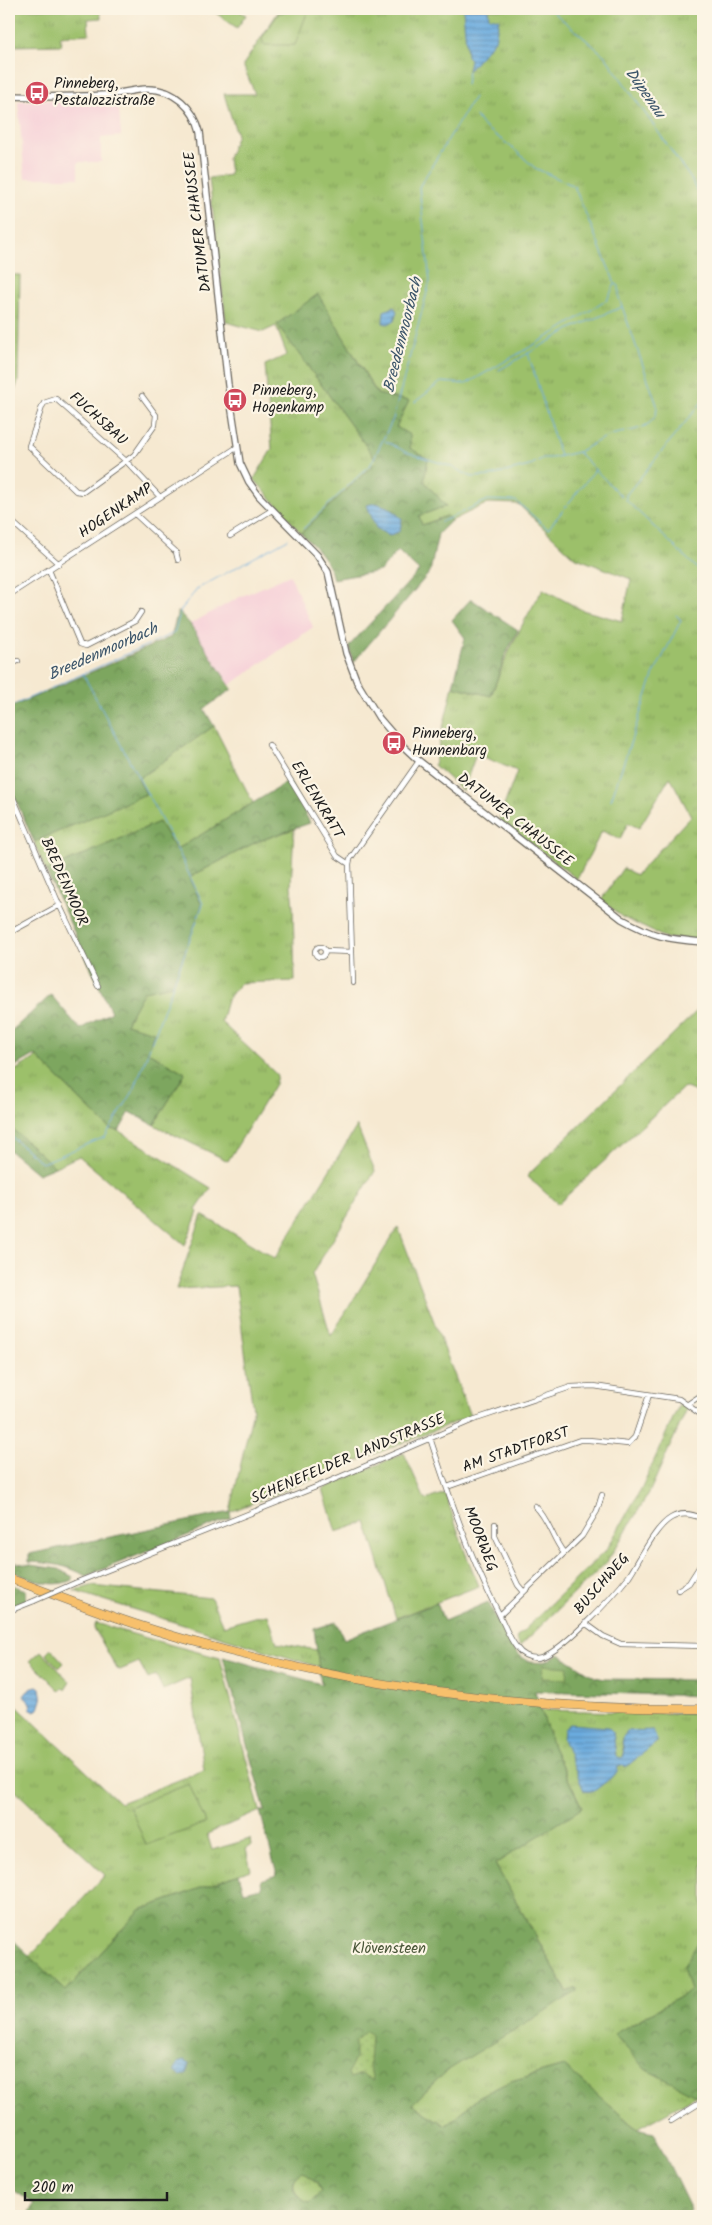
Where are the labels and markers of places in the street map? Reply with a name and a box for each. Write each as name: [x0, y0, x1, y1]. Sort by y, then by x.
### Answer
place label: Pinneberg, Pestalozzistraße: [54, 72, 155, 113]
bus stop icon: Pinneberg, Pestalozzistraße: [24, 80, 50, 106]
place label: Pinneberg, Hogenkamp: [252, 379, 324, 420]
bus stop icon: Pinneberg, Hogenkamp: [222, 387, 248, 413]
place label: Pinneberg, Hunnenbarg: [412, 722, 487, 763]
bus stop icon: Pinneberg, Hunnenbarg: [381, 730, 407, 756]

